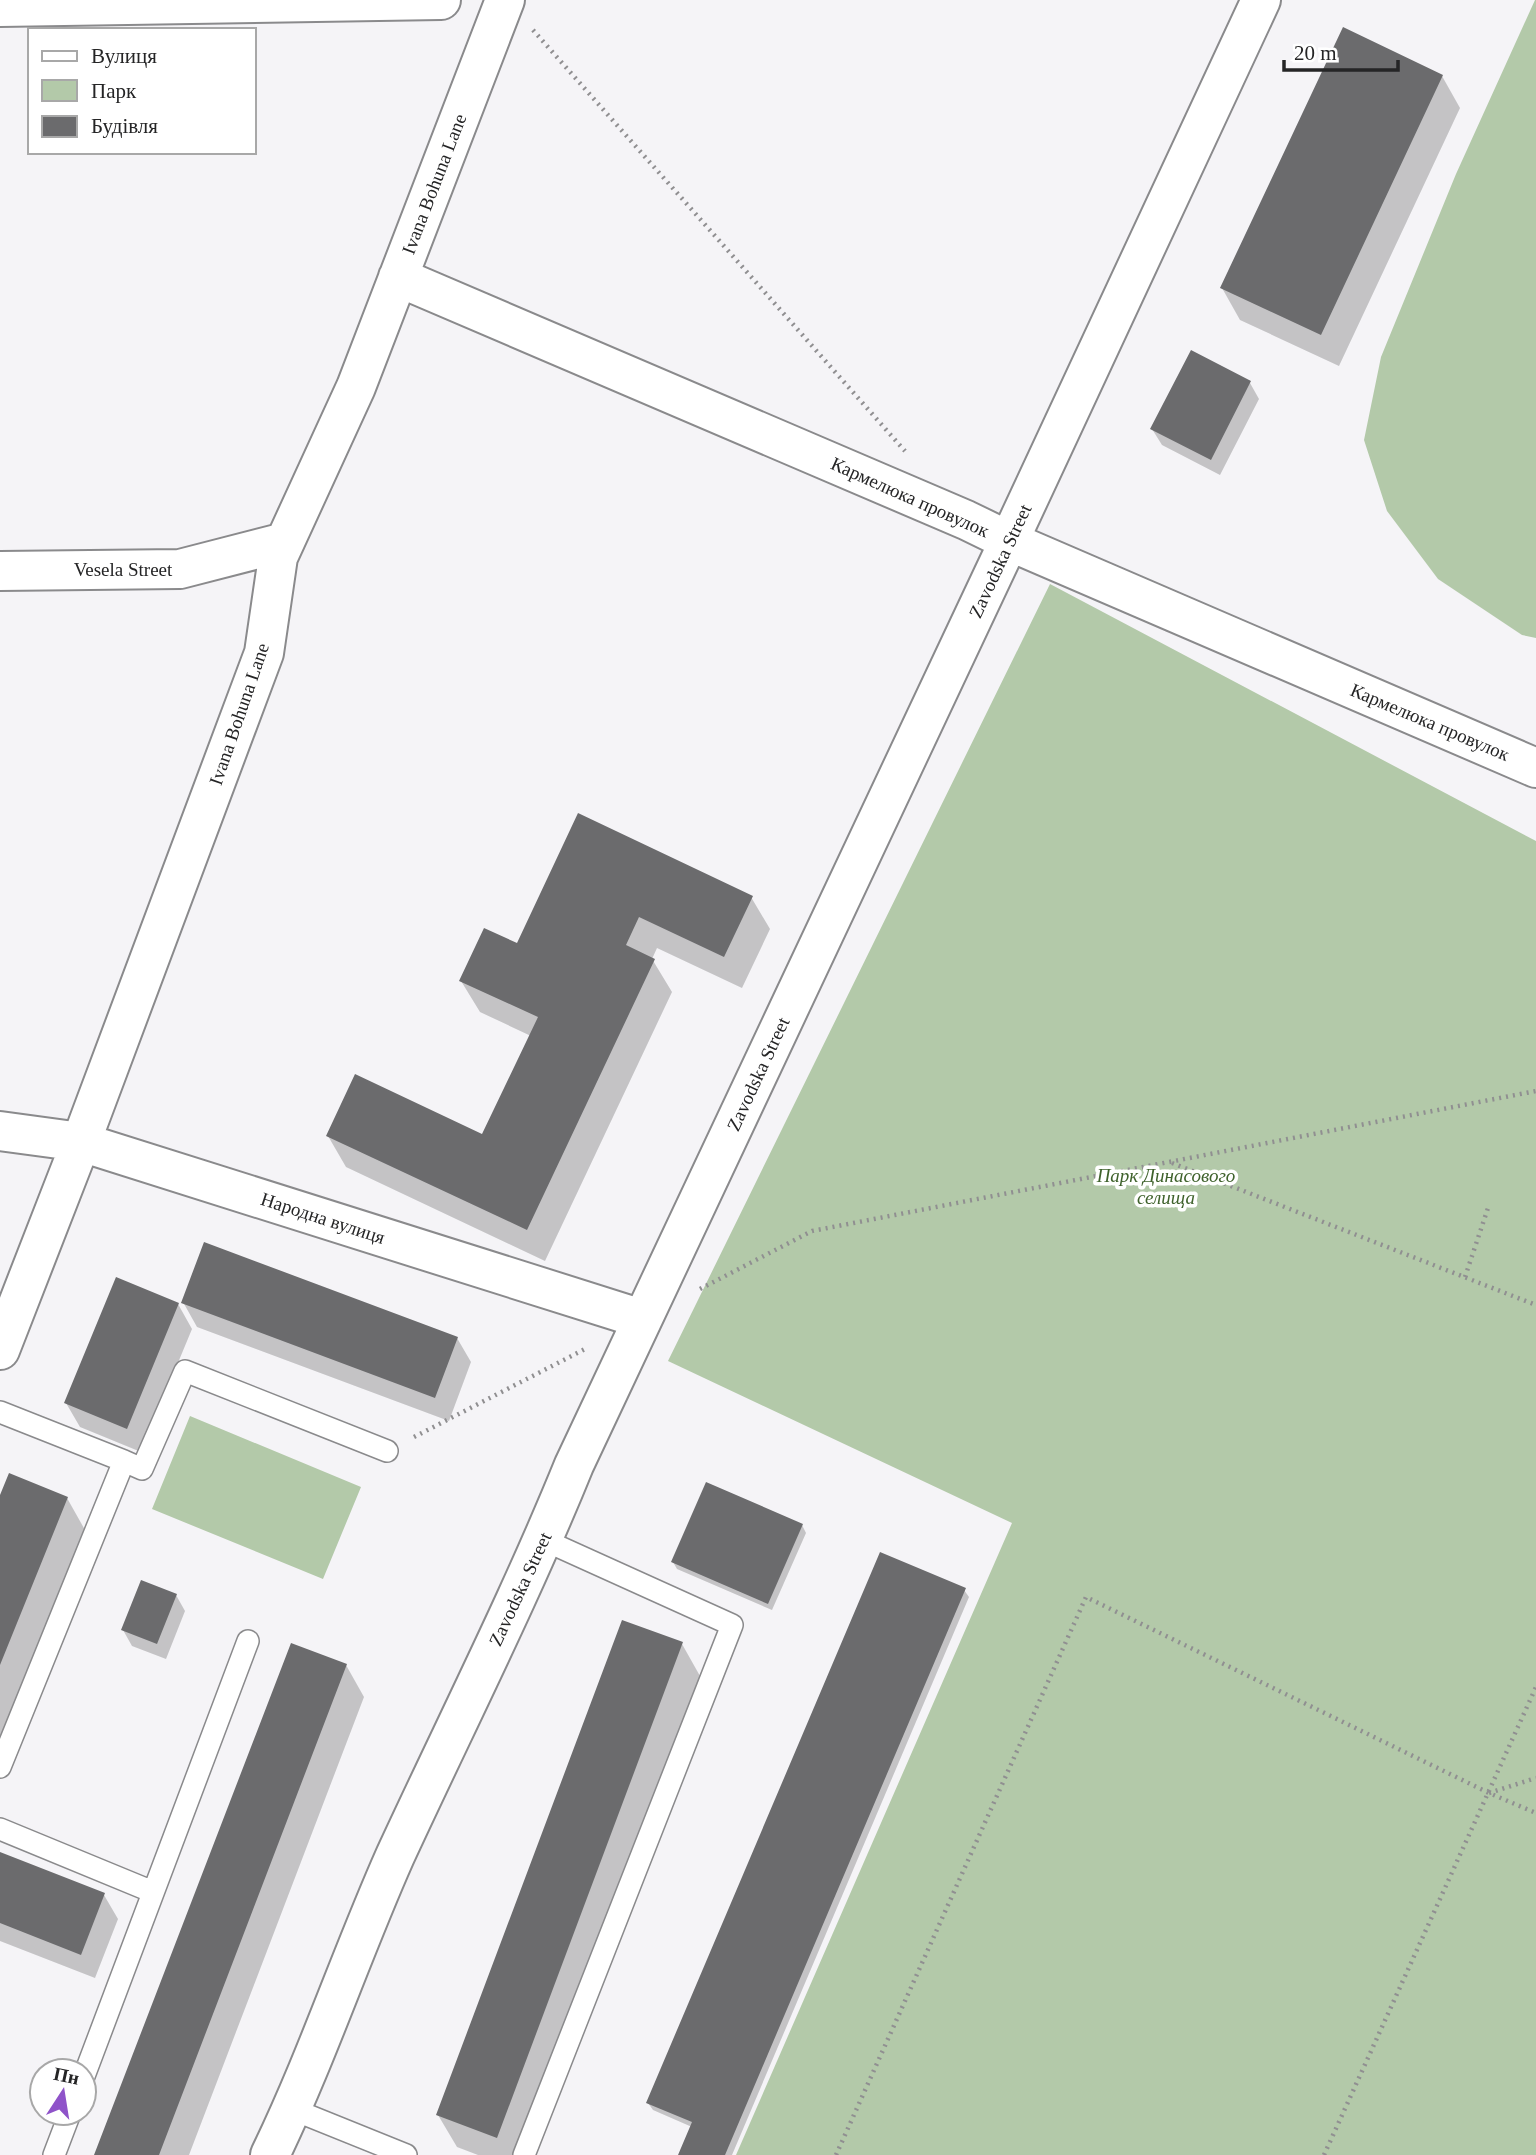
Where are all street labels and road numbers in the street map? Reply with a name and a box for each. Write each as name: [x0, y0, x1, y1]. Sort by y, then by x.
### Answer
street label: Ivana Bohuna Lane: [398, 111, 470, 257]
street label: Кармелюка провулок: [828, 453, 993, 542]
street label: Zavodska Street: [965, 500, 1036, 621]
street label: Vesela Street: [74, 559, 173, 580]
street label: Ivana Bohuna Lane: [205, 640, 273, 788]
street label: Кармелюка провулок: [1347, 679, 1513, 765]
street label: Zavodska Street: [723, 1013, 794, 1134]
street label: Народна вулиця: [258, 1188, 388, 1248]
street label: Zavodska Street: [485, 1528, 556, 1649]

